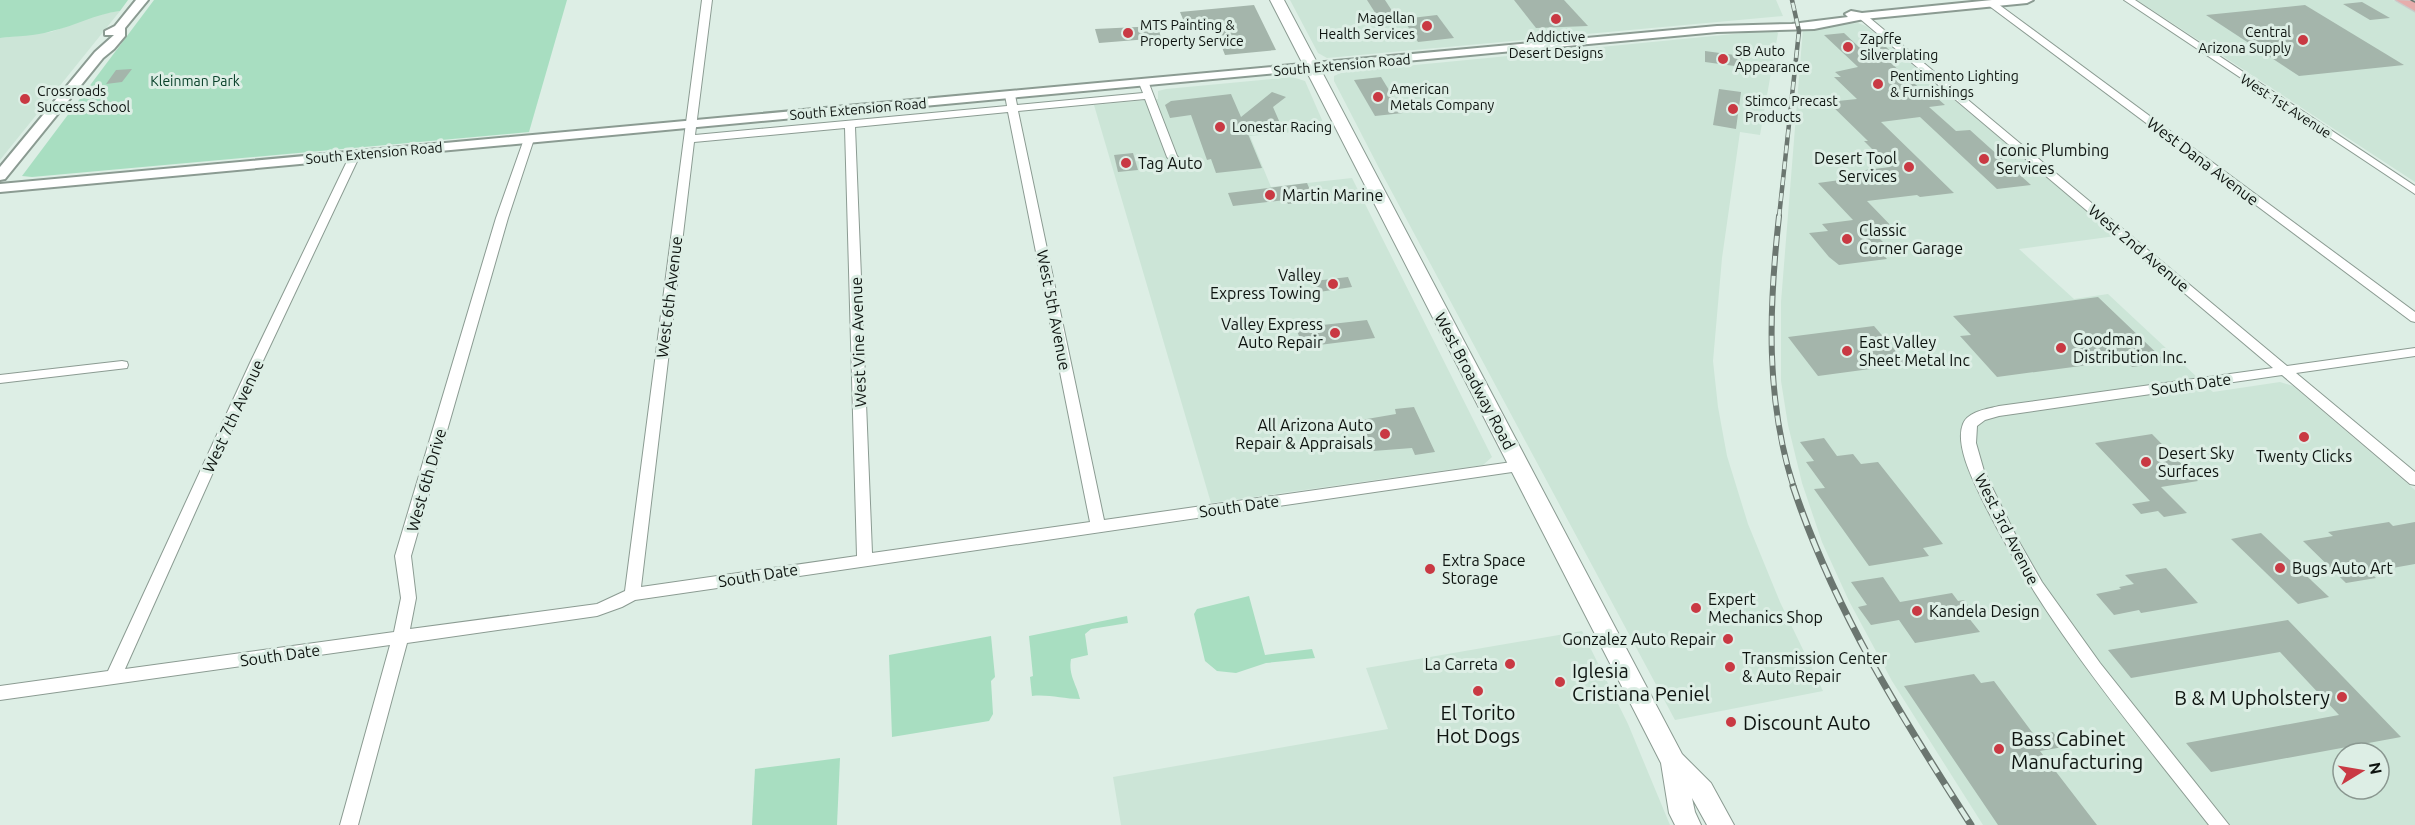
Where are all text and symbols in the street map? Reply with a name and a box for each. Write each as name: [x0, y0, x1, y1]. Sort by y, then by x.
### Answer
place label: Magellan Health Services: [1319, 10, 1415, 42]
marker: Addictive Desert Designs: [1549, 12, 1563, 26]
place label: MTS Painting & Property Service: [1140, 17, 1244, 49]
marker: Magellan Health Services: [1420, 19, 1434, 33]
place label: Central Arizona Supply: [2198, 24, 2291, 56]
marker: MTS Painting & Property Service: [1121, 26, 1135, 40]
place label: Addictive Desert Designs: [1509, 29, 1603, 61]
place label: Zapffe Silverplating: [1860, 31, 1938, 63]
marker: Central Arizona Supply: [2296, 33, 2310, 47]
marker: Zapffe Silverplating: [1841, 40, 1855, 54]
place label: SB Auto Appearance: [1735, 43, 1810, 75]
street label: South Extension Road: [1273, 51, 1411, 79]
marker: SB Auto Appearance: [1716, 52, 1730, 66]
place label: Pentimento Lighting & Furnishings: [1890, 68, 2019, 100]
street label: West 1st Avenue: [2238, 71, 2334, 141]
park label: Kleinman Park: [150, 73, 240, 89]
marker: Pentimento Lighting & Furnishings: [1871, 77, 1885, 91]
place label: American Metals Company: [1390, 81, 1495, 113]
place label: Crossroads Success School: [37, 83, 131, 115]
marker: American Metals Company: [1371, 90, 1385, 104]
marker: Crossroads Success School: [18, 92, 32, 106]
place label: Stimco Precast Products: [1745, 93, 1838, 125]
street label: South Extension Road: [789, 95, 927, 123]
marker: Stimco Precast Products: [1726, 102, 1740, 116]
street label: West Dana Avenue: [2144, 113, 2262, 209]
place label: Lonestar Racing: [1232, 119, 1332, 135]
marker: Lonestar Racing: [1213, 120, 1227, 134]
street label: South Extension Road: [305, 139, 443, 167]
place label: Iconic Plumbing Services: [1996, 141, 2109, 177]
place label: Desert Tool Services: [1814, 149, 1897, 185]
marker: Iconic Plumbing Services: [1977, 152, 1991, 166]
place label: Tag Auto: [1138, 154, 1203, 172]
marker: Tag Auto: [1119, 156, 1133, 170]
marker: Desert Tool Services: [1902, 160, 1916, 174]
place label: Martin Marine: [1282, 186, 1383, 204]
marker: Martin Marine: [1263, 188, 1277, 202]
street label: West 2nd Avenue: [2085, 201, 2193, 295]
place label: Classic Corner Garage: [1859, 221, 1963, 257]
marker: Classic Corner Garage: [1840, 232, 1854, 246]
street label: West 6th Avenue: [653, 235, 685, 359]
street label: West 5th Avenue: [1033, 248, 1075, 372]
place label: Valley Express Towing: [1210, 266, 1321, 302]
street label: West Vine Avenue: [847, 277, 869, 407]
marker: Valley Express Towing: [1326, 277, 1340, 291]
street label: West Broadway Road: [1431, 310, 1519, 452]
place label: Valley Express Auto Repair: [1221, 315, 1323, 351]
marker: Valley Express Auto Repair: [1328, 326, 1342, 340]
place label: Goodman Distribution Inc.: [2073, 330, 2187, 366]
place label: East Valley Sheet Metal Inc: [1859, 333, 1970, 369]
marker: Goodman Distribution Inc.: [2054, 341, 2068, 355]
marker: East Valley Sheet Metal Inc: [1840, 344, 1854, 358]
street label: West 7th Avenue: [199, 357, 267, 475]
street label: South Date: [2150, 369, 2232, 399]
place label: All Arizona Auto Repair & Appraisals: [1235, 416, 1373, 452]
street label: West 6th Drive: [403, 426, 449, 534]
marker: All Arizona Auto Repair & Appraisals: [1378, 427, 1392, 441]
marker: Twenty Clicks: [2297, 430, 2311, 444]
place label: Desert Sky Surfaces: [2158, 444, 2234, 480]
place label: Twenty Clicks: [2256, 447, 2352, 465]
marker: Desert Sky Surfaces: [2139, 455, 2153, 469]
street label: West 3rd Avenue: [1971, 470, 2043, 588]
street label: South Date: [1198, 491, 1280, 521]
place label: Extra Space Storage: [1442, 551, 1526, 587]
place label: Bugs Auto Art: [2292, 559, 2393, 577]
street label: South Date: [717, 560, 799, 590]
marker: Bugs Auto Art: [2273, 561, 2287, 575]
marker: Extra Space Storage: [1423, 562, 1437, 576]
place label: Expert Mechanics Shop: [1708, 590, 1823, 626]
marker: Expert Mechanics Shop: [1689, 601, 1703, 615]
place label: Kandela Design: [1929, 602, 2040, 620]
marker: Kandela Design: [1910, 604, 1924, 618]
place label: Gonzalez Auto Repair: [1562, 630, 1716, 648]
marker: Gonzalez Auto Repair: [1721, 632, 1735, 646]
street label: South Date: [239, 640, 321, 670]
place label: Transmission Center & Auto Repair: [1742, 649, 1887, 685]
place label: La Carreta: [1424, 655, 1498, 673]
marker: La Carreta: [1503, 657, 1517, 671]
place label: Iglesia Cristiana Peniel: [1572, 659, 1710, 705]
marker: Transmission Center & Auto Repair: [1723, 660, 1737, 674]
marker: Iglesia Cristiana Peniel: [1553, 675, 1567, 689]
marker: El Torito Hot Dogs: [1471, 684, 1485, 698]
place label: B & M Upholstery: [2174, 686, 2330, 709]
marker: B & M Upholstery: [2335, 690, 2349, 704]
place label: El Torito Hot Dogs: [1436, 701, 1520, 747]
place label: Discount Auto: [1743, 711, 1871, 734]
marker: Discount Auto: [1724, 715, 1738, 729]
place label: Bass Cabinet Manufacturing: [2011, 727, 2143, 773]
north arrow: [2331, 741, 2391, 801]
marker: Bass Cabinet Manufacturing: [1992, 742, 2006, 756]
text: N: [2366, 761, 2386, 776]

